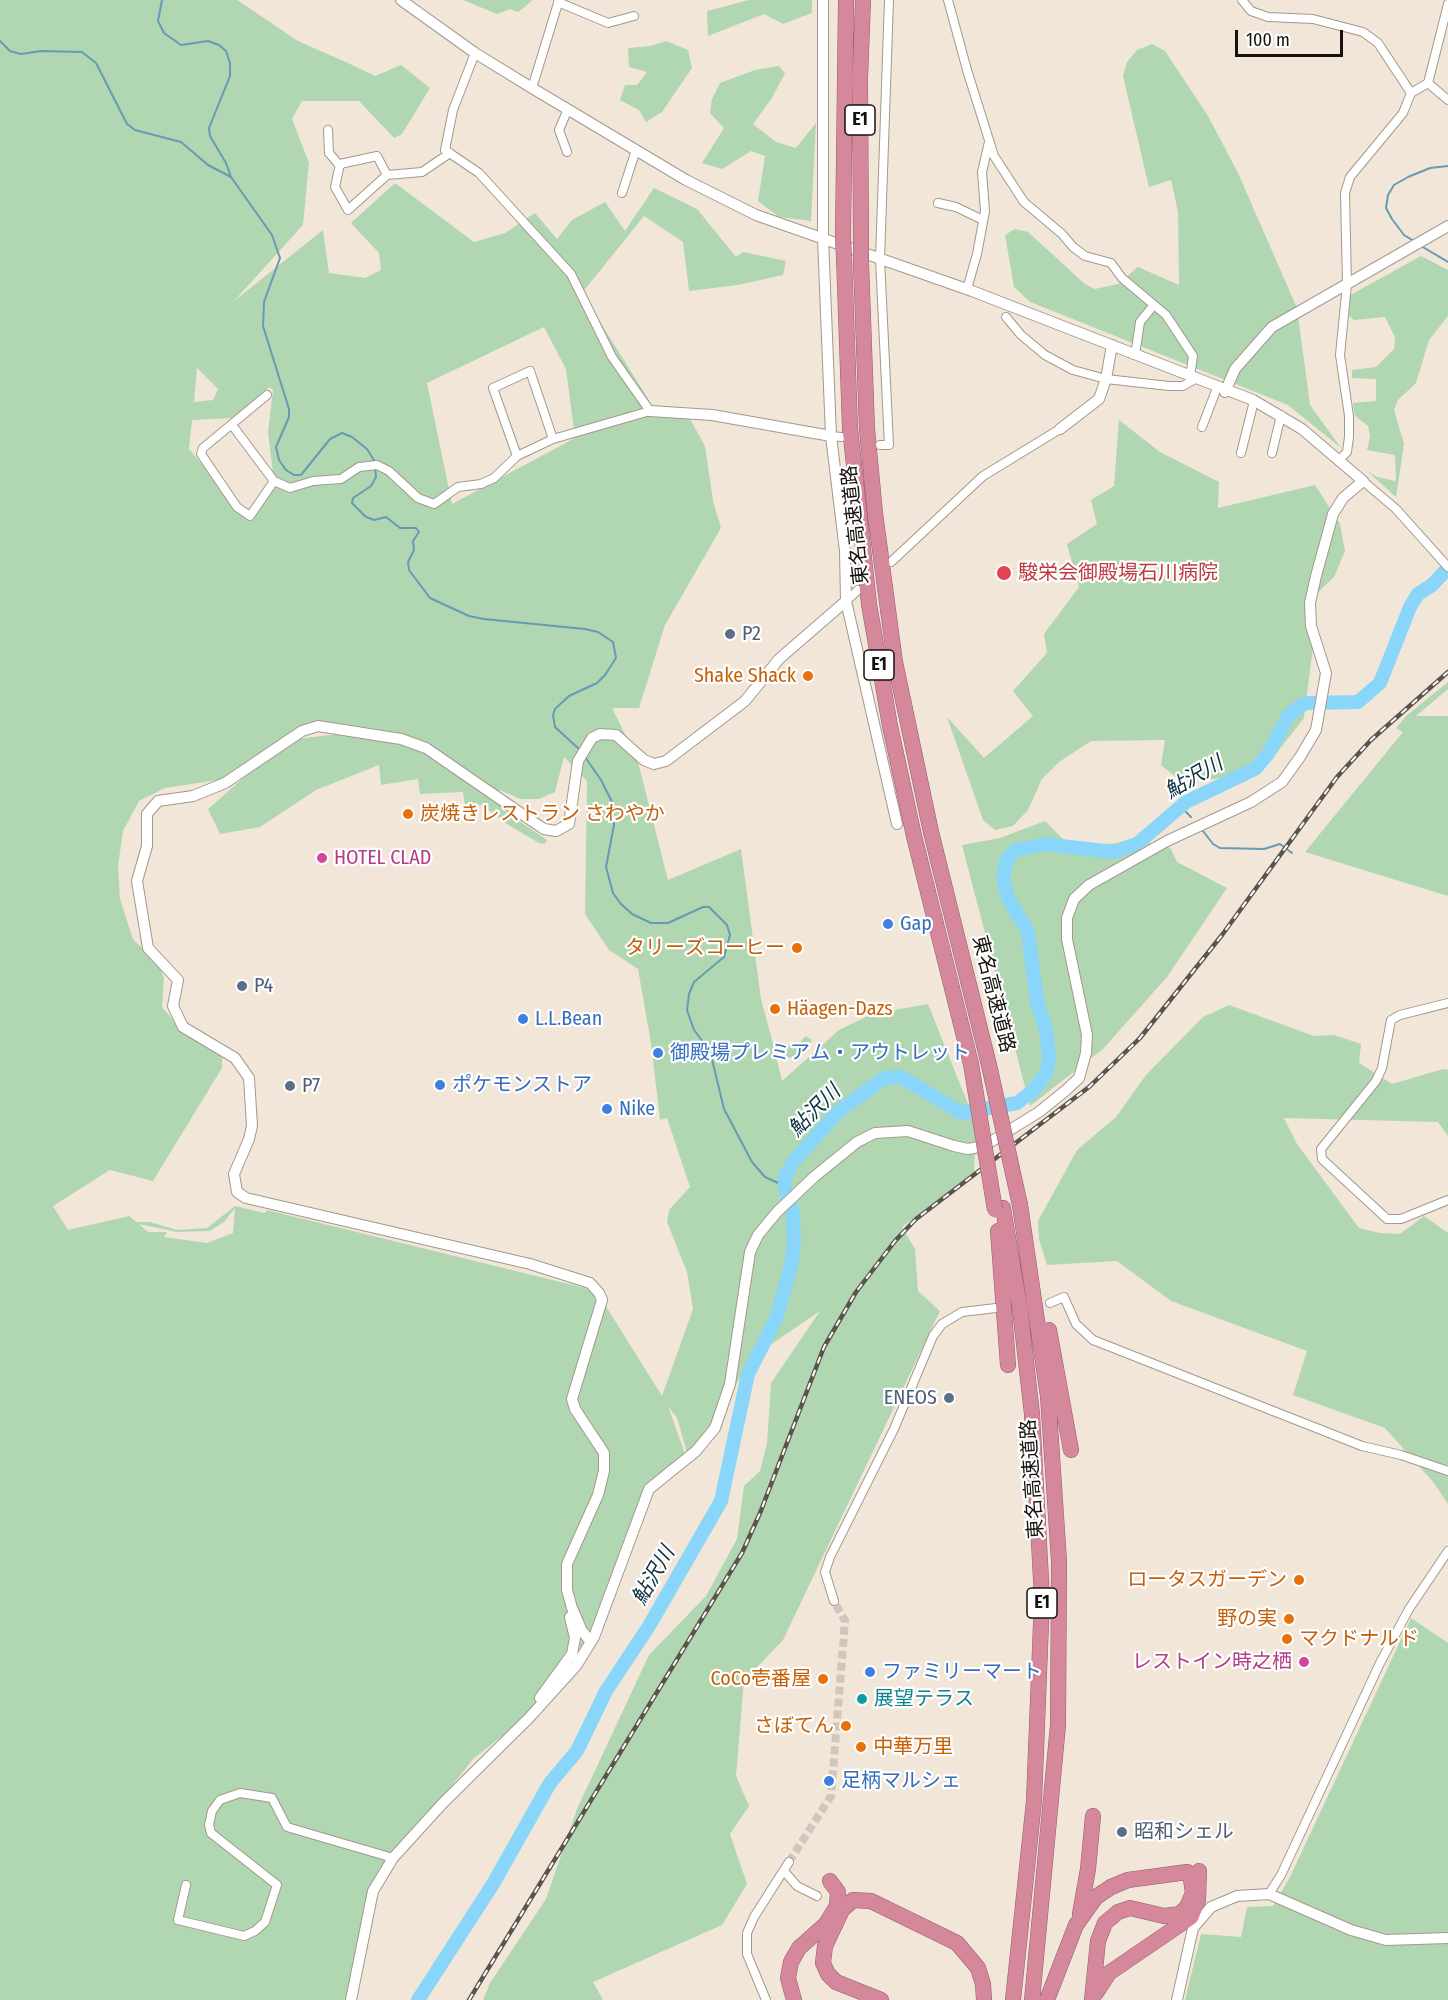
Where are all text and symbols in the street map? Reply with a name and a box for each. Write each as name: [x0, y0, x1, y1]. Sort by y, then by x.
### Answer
scale bar: [1238, 18, 1346, 56]
text: 100 m: [1246, 29, 1290, 51]
road number: E1: [845, 105, 875, 135]
street label: 東名高速道路: [838, 464, 874, 586]
place label: 駿栄会御殿場石川病院: [1018, 561, 1218, 585]
marker: 駿栄会御殿場石川病院: [995, 564, 1013, 582]
place label: P2: [742, 622, 761, 646]
marker: P2: [723, 627, 737, 641]
road number: E1: [864, 650, 894, 680]
place label: Shake Shack: [694, 664, 796, 688]
marker: Shake Shack: [801, 669, 815, 683]
water label: 鮎沢川: [1160, 751, 1228, 805]
place label: 炭焼きレストラン さわやか: [420, 802, 665, 826]
marker: 炭焼きレストラン さわやか: [401, 807, 415, 821]
place label: HOTEL CLAD: [334, 846, 431, 870]
marker: HOTEL CLAD: [315, 851, 329, 865]
place label: Gap: [900, 912, 932, 936]
marker: Gap: [881, 917, 895, 931]
street label: 東名高速道路: [967, 933, 1019, 1055]
place label: タリーズコーヒー: [625, 936, 785, 960]
marker: タリーズコーヒー: [790, 941, 804, 955]
place label: P4: [254, 974, 273, 998]
marker: P4: [235, 979, 249, 993]
place label: Häagen-Dazs: [787, 997, 893, 1021]
marker: Häagen-Dazs: [768, 1002, 782, 1016]
place label: L.L.Bean: [535, 1007, 602, 1031]
marker: L.L.Bean: [516, 1012, 530, 1026]
place label: 御殿場プレミアム・アウトレット: [670, 1041, 970, 1065]
marker: 御殿場プレミアム・アウトレット: [651, 1046, 665, 1060]
place label: ポケモンストア: [452, 1073, 592, 1097]
place label: P7: [302, 1074, 320, 1098]
marker: ポケモンストア: [433, 1078, 447, 1092]
marker: P7: [283, 1079, 297, 1093]
water label: 鮎沢川: [784, 1080, 846, 1142]
place label: Nike: [619, 1097, 655, 1121]
marker: Nike: [600, 1102, 614, 1116]
place label: ENEOS: [884, 1386, 937, 1410]
marker: ENEOS: [942, 1391, 956, 1405]
street label: 東名高速道路: [1017, 1418, 1049, 1540]
water label: 鮎沢川: [627, 1542, 681, 1610]
place label: ロータスガーデン: [1127, 1568, 1287, 1592]
marker: ロータスガーデン: [1292, 1573, 1306, 1587]
road number: E1: [1027, 1588, 1057, 1618]
place label: 野の実: [1217, 1607, 1277, 1631]
marker: 野の実: [1282, 1612, 1296, 1626]
place label: マクドナルド: [1299, 1627, 1419, 1651]
marker: マクドナルド: [1280, 1632, 1294, 1646]
place label: レストイン時之栖: [1132, 1650, 1292, 1674]
marker: レストイン時之栖: [1297, 1655, 1311, 1669]
place label: ファミリーマート: [882, 1660, 1042, 1684]
marker: ファミリーマート: [863, 1665, 877, 1679]
place label: CoCo壱番屋: [710, 1667, 811, 1691]
marker: CoCo壱番屋: [816, 1672, 830, 1686]
place label: 展望テラス: [874, 1687, 974, 1711]
marker: 展望テラス: [855, 1692, 869, 1706]
place label: さぼてん: [754, 1714, 834, 1738]
marker: さぼてん: [839, 1719, 853, 1733]
place label: 中華万里: [873, 1735, 953, 1759]
marker: 中華万里: [854, 1740, 868, 1754]
place label: 足柄マルシェ: [841, 1769, 961, 1793]
marker: 足柄マルシェ: [822, 1774, 836, 1788]
place label: 昭和シェル: [1134, 1820, 1234, 1844]
marker: 昭和シェル: [1115, 1825, 1129, 1839]

